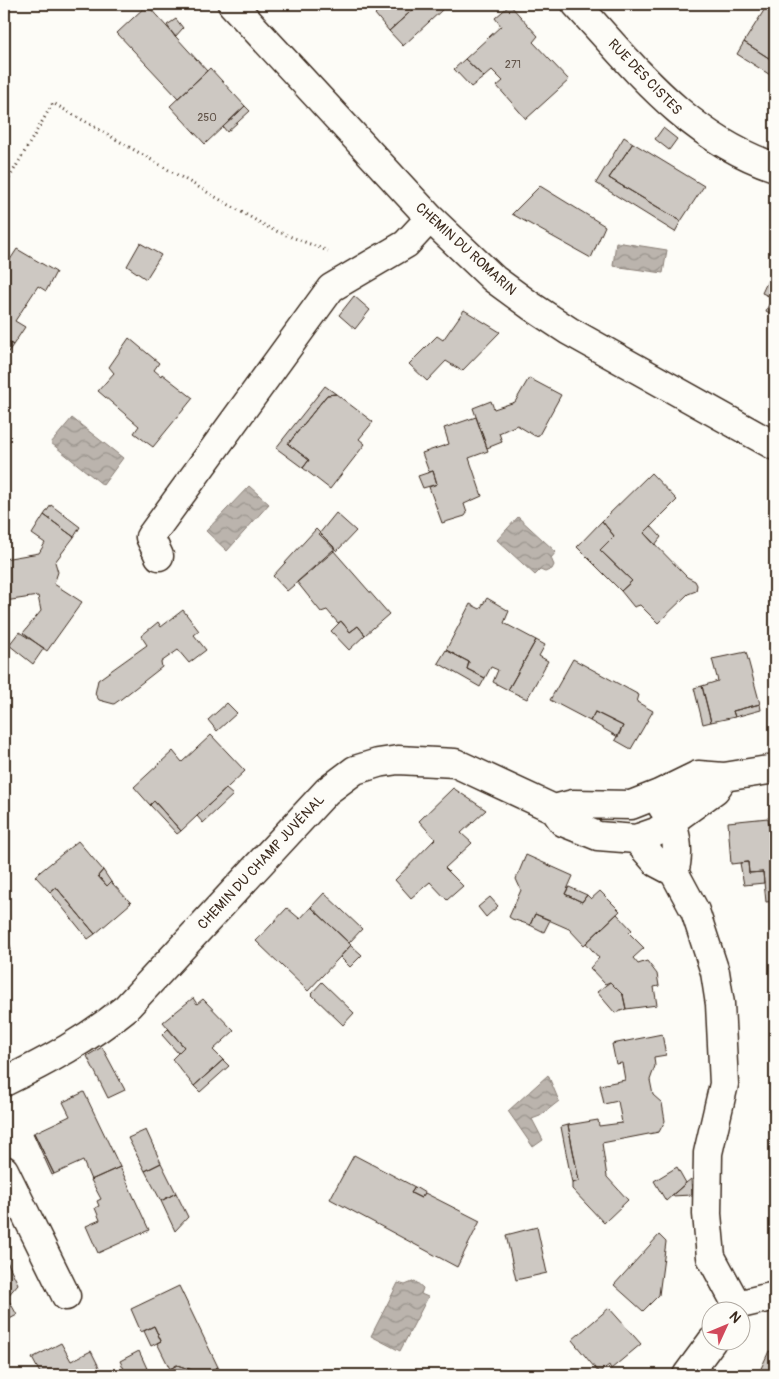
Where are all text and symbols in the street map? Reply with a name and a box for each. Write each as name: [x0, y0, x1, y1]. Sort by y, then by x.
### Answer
street label: RUE DES CISTES: [605, 36, 685, 118]
house number: 271: [505, 58, 521, 71]
house number: 250: [197, 111, 217, 124]
street label: CHEMIN DU ROMARIN: [412, 199, 520, 299]
street label: CHEMIN DU CHAMP JUVÉNAL: [193, 790, 328, 933]
north arrow: [702, 1302, 752, 1352]
text: N: [726, 1308, 744, 1327]

